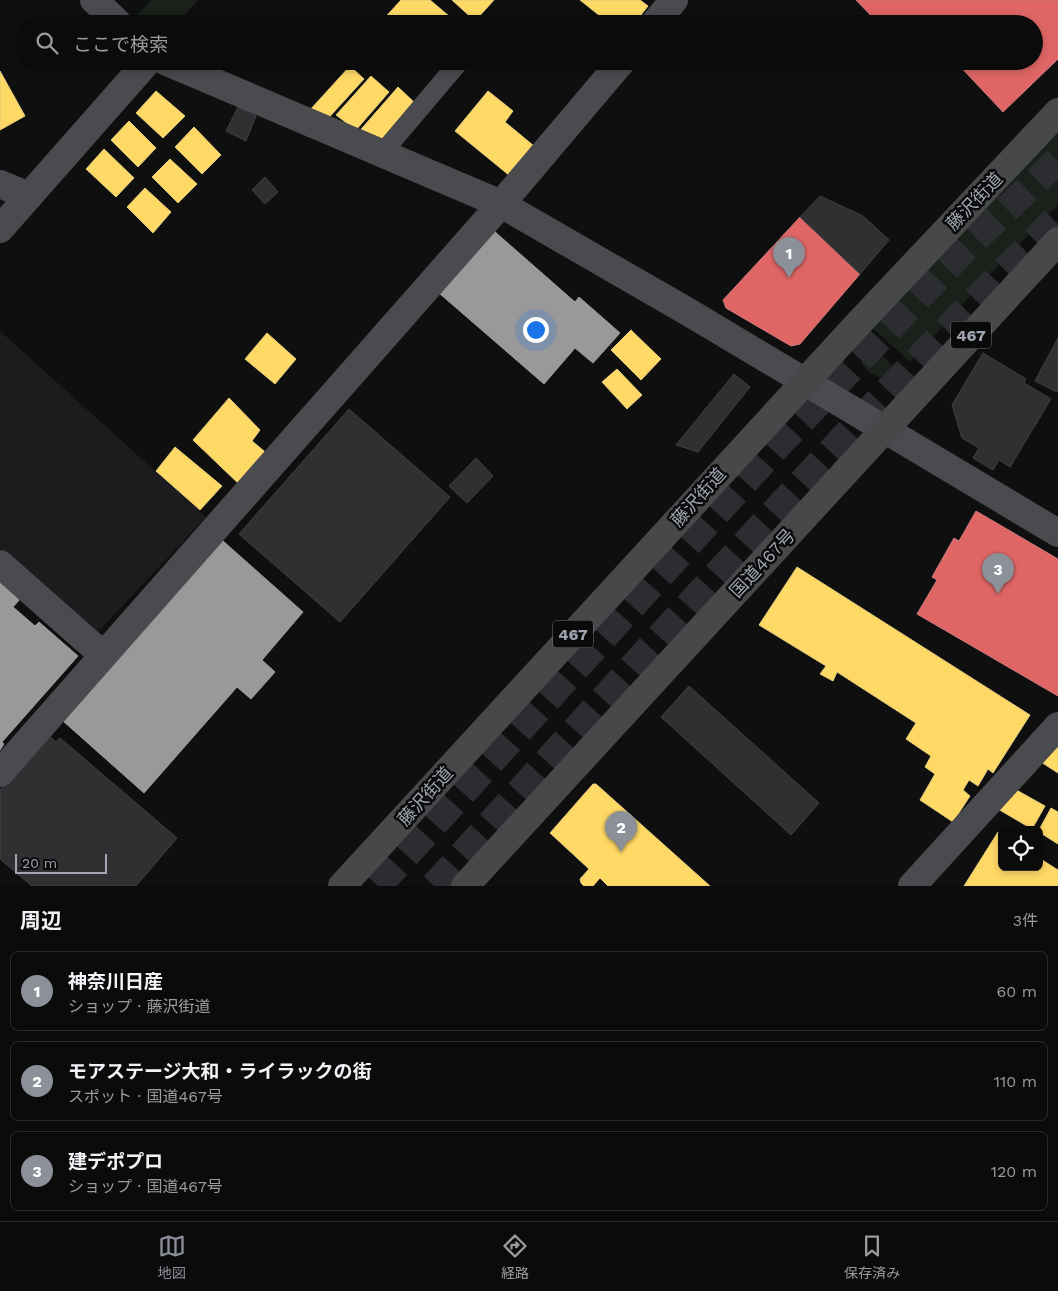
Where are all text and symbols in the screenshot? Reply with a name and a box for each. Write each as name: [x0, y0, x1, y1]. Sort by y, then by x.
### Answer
search box: [15, 15, 1043, 70]
icon: search: [33, 29, 61, 57]
text: ここで検索: [73, 33, 168, 56]
street label: 藤沢街道: [941, 168, 1007, 234]
pin: 1: [773, 237, 805, 278]
your location: [523, 317, 549, 343]
road number: 467: [951, 322, 991, 348]
street label: 藤沢街道: [666, 463, 730, 531]
street label: 国道467号: [725, 524, 799, 602]
pin: 3: [982, 553, 1014, 594]
road number: 467: [553, 620, 593, 648]
street label: 藤沢街道: [393, 762, 457, 830]
pin: 2: [605, 811, 637, 852]
map controls: [998, 826, 1043, 871]
button: locate: [998, 826, 1043, 871]
scale bar: [15, 851, 108, 874]
text: 20 m: [22, 855, 57, 871]
text: 周辺: [20, 908, 62, 933]
text: 3件: [1013, 911, 1038, 930]
text: 神奈川日産: [68, 970, 163, 993]
text: 1: [34, 982, 40, 1001]
text: 60 m: [997, 982, 1037, 1001]
text: ショップ · 藤沢街道: [68, 997, 211, 1016]
text: モアステージ大和・ライラックの街: [68, 1060, 372, 1083]
text: 2: [32, 1072, 42, 1091]
text: 110 m: [994, 1072, 1037, 1091]
text: スポット · 国道467号: [68, 1087, 223, 1106]
text: 建デポプロ: [68, 1150, 163, 1173]
text: 3: [32, 1162, 42, 1181]
text: 120 m: [991, 1162, 1037, 1181]
text: ショップ · 国道467号: [68, 1177, 223, 1196]
tab: 地図: [158, 1232, 186, 1282]
tab: 経路: [501, 1232, 529, 1282]
tab: 保存済み: [844, 1232, 900, 1282]

